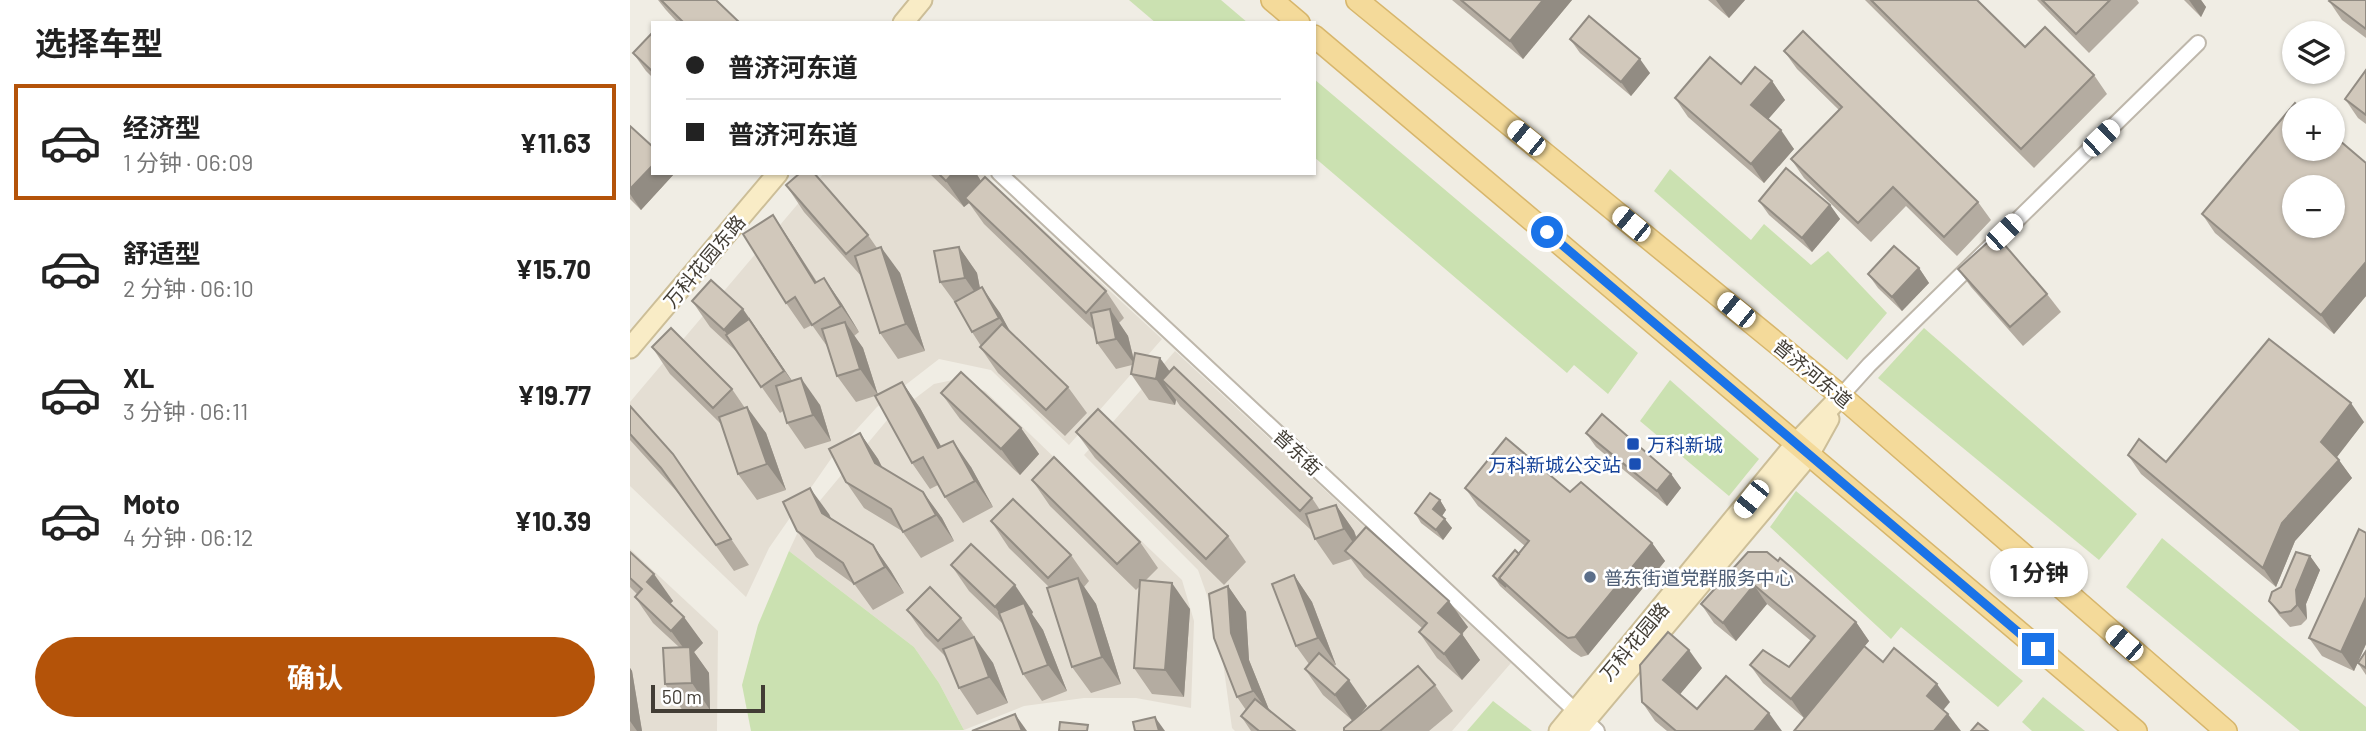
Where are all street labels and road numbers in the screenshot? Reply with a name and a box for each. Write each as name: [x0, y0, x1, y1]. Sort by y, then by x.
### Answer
street label: 万科花园东路: [659, 210, 749, 312]
street label: 普济河东道: [1769, 334, 1857, 412]
street label: 普东街: [1269, 424, 1327, 480]
street label: 万科花园路: [1595, 597, 1673, 685]

